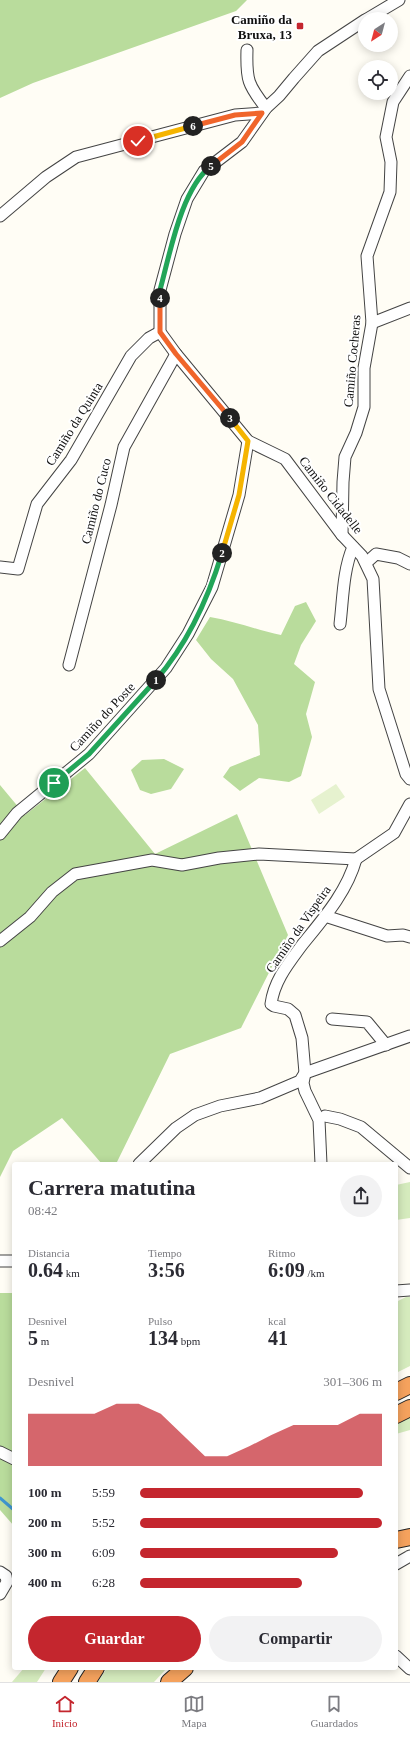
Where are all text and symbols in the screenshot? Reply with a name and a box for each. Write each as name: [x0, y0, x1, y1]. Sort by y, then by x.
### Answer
place label: Camiño da Bruxa, 13: [231, 12, 292, 42]
north arrow: [358, 12, 398, 52]
map controls: [358, 12, 398, 100]
marker: Camiño da Bruxa, 13: [295, 21, 305, 31]
button: locate: [358, 60, 398, 100]
pin: 6: [183, 116, 203, 136]
text: 6: [190, 120, 196, 132]
pin: [121, 124, 155, 158]
icon: check: [127, 130, 149, 152]
pin: 5: [201, 156, 221, 176]
text: 5: [208, 160, 214, 172]
pin: 4: [150, 288, 170, 308]
text: 4: [157, 292, 163, 304]
street label: Camiño Cocheras: [340, 314, 364, 408]
street label: Camiño da Quinta: [42, 379, 106, 468]
pin: 3: [220, 408, 240, 428]
text: 3: [227, 412, 233, 424]
street label: Camiño Cidadelle: [296, 453, 366, 537]
street label: Camiño do Cuco: [78, 456, 114, 546]
pin: 2: [212, 543, 232, 563]
text: 2: [219, 547, 225, 559]
pin: 1: [146, 670, 166, 690]
text: 1: [153, 674, 159, 686]
street label: Camiño do Poste: [66, 679, 138, 755]
pin: [37, 766, 71, 800]
icon: arrive: [43, 772, 65, 794]
street label: Camiño da Vispeira: [262, 882, 334, 975]
text: Carrera matutina: [28, 1175, 196, 1200]
button: share: [340, 1175, 382, 1217]
text: 08:42: [28, 1203, 58, 1218]
text: Distancia: [28, 1247, 70, 1259]
text: Tiempo: [148, 1247, 182, 1259]
text: Ritmo: [268, 1247, 296, 1259]
text: 0.64: [28, 1259, 63, 1281]
text: 3:56: [148, 1259, 185, 1281]
text: 6:09: [268, 1259, 305, 1281]
text: km: [63, 1267, 80, 1279]
text: /km: [305, 1267, 325, 1279]
text: Desnivel: [28, 1315, 67, 1327]
text: Pulso: [148, 1315, 172, 1327]
text: kcal: [268, 1315, 286, 1327]
text: 5: [28, 1327, 38, 1349]
text: 134: [148, 1327, 178, 1349]
text: 41: [268, 1327, 288, 1349]
text: m: [38, 1335, 49, 1347]
text: bpm: [178, 1335, 200, 1347]
text: Desnivel: [28, 1374, 74, 1389]
text: 301–306 m: [323, 1374, 382, 1389]
text: 100 m: [28, 1485, 62, 1500]
text: 5:59: [92, 1485, 115, 1500]
text: 200 m: [28, 1515, 62, 1530]
text: 5:52: [92, 1515, 115, 1530]
text: 300 m: [28, 1545, 62, 1560]
text: 6:09: [92, 1545, 115, 1560]
text: 400 m: [28, 1575, 62, 1590]
text: 6:28: [92, 1575, 115, 1590]
button: Guardar: [28, 1616, 201, 1662]
button: Compartir: [209, 1616, 382, 1662]
tab: Inicio: [52, 1693, 78, 1729]
tab: Mapa: [181, 1693, 207, 1729]
tab: Guardados: [310, 1693, 358, 1729]

